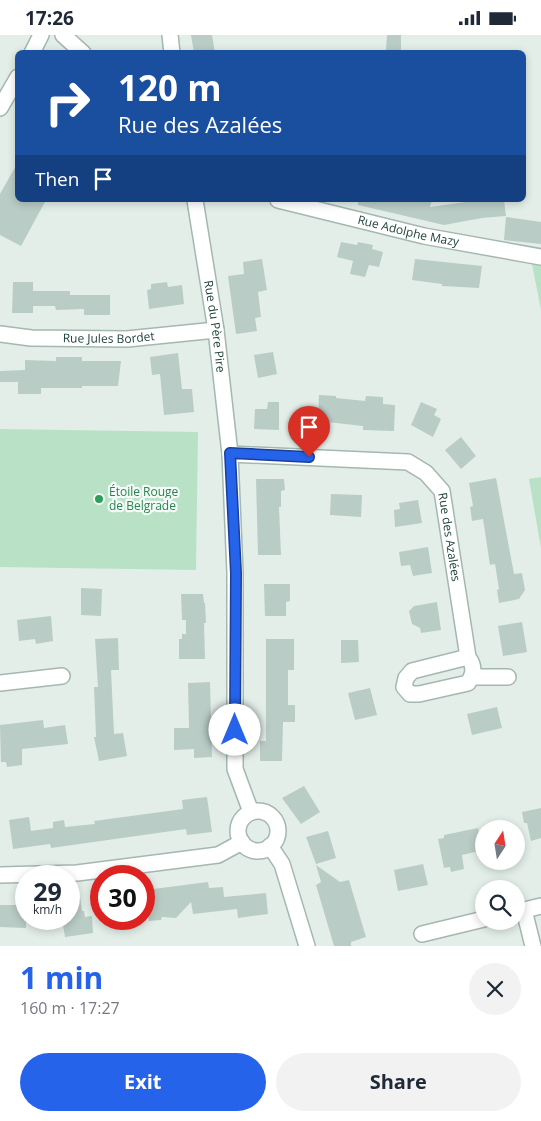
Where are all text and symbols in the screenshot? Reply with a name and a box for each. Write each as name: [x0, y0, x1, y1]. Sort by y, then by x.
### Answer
text: 17:26: [25, 5, 74, 31]
text: 120 m: [118, 64, 222, 111]
icon: right: [35, 70, 100, 135]
text: Rue des Azalées: [118, 109, 282, 139]
icon: arrive: [89, 165, 117, 193]
text: Then: [35, 166, 79, 192]
street label: Rue Adolphe Mazy: [356, 211, 461, 250]
street label: Rue du Père Pire: [200, 279, 230, 374]
street label: Rue Jules Bordet: [63, 327, 155, 347]
pin: [288, 406, 330, 457]
icon: arrive: [295, 413, 323, 441]
place label: Étoile Rouge de Belgrade: [109, 483, 179, 514]
street label: Rue des Azalées: [434, 491, 465, 583]
marker: Étoile Rouge de Belgrade: [93, 493, 105, 505]
position arrow: [208, 703, 260, 755]
north arrow: [475, 820, 525, 870]
map controls: [475, 820, 525, 930]
speed limit sign: 30: [90, 865, 155, 930]
text: 29: [33, 874, 62, 908]
button: search: [475, 880, 525, 930]
text: km/h: [33, 901, 62, 918]
text: 1 min: [20, 957, 103, 998]
button: close: [469, 963, 521, 1015]
text: 160 m · 17:27: [20, 997, 120, 1019]
button: Exit: [20, 1053, 266, 1111]
button: Share: [276, 1053, 521, 1111]

